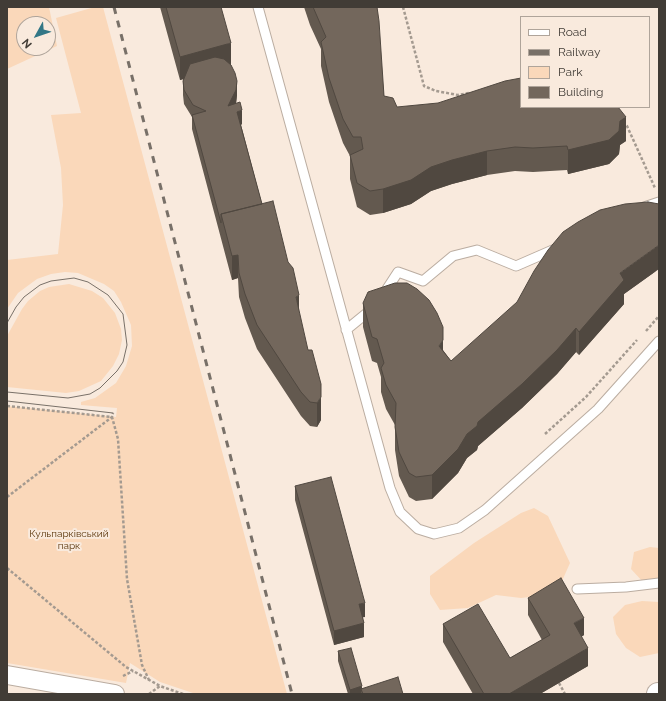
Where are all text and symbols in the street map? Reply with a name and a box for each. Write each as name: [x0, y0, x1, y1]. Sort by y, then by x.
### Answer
north arrow: [16, 16, 56, 56]
legend: [520, 16, 650, 108]
text: Road: [558, 25, 587, 39]
text: N: [20, 36, 35, 51]
text: Railway: [558, 45, 600, 59]
text: Park: [558, 65, 583, 79]
text: Building: [558, 85, 604, 99]
park label: Кульпарківський парк: [29, 528, 109, 552]

